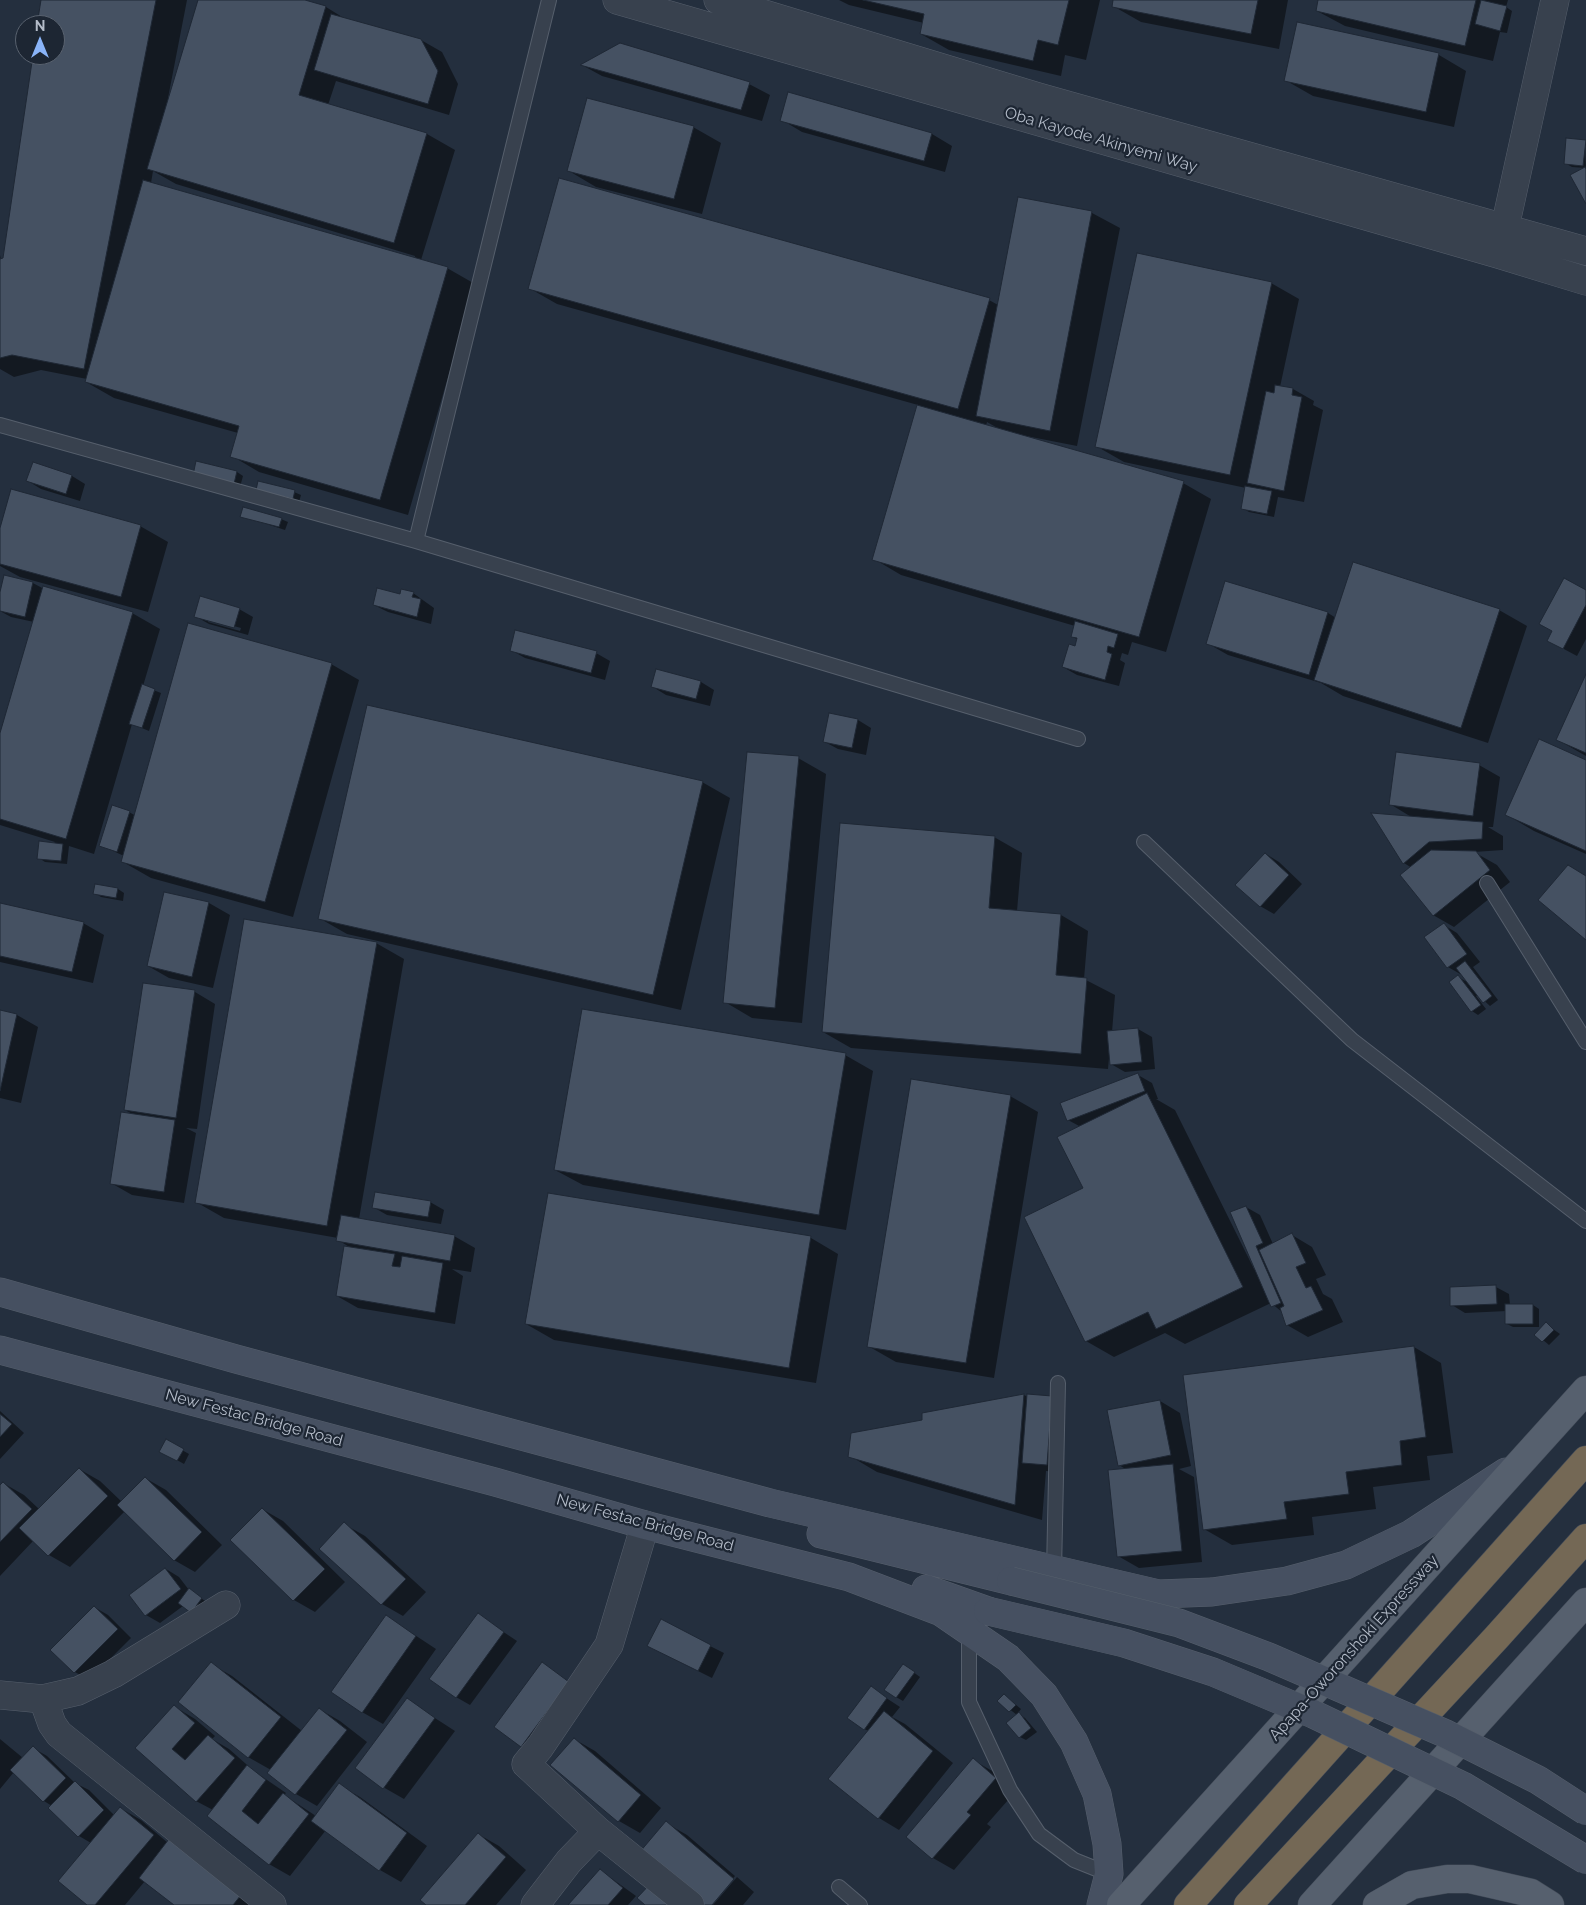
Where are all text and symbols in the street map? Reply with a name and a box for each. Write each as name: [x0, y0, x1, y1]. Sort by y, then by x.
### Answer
north arrow: [15, 15, 65, 65]
text: N: [35, 18, 45, 34]
street label: Oba Kayode Akinyemi Way: [1002, 103, 1200, 177]
street label: New Festac Bridge Road: [163, 1385, 345, 1451]
street label: New Festac Bridge Road: [554, 1490, 736, 1556]
street label: Apapa-Oworonshoki Expressway: [1265, 1551, 1443, 1745]

